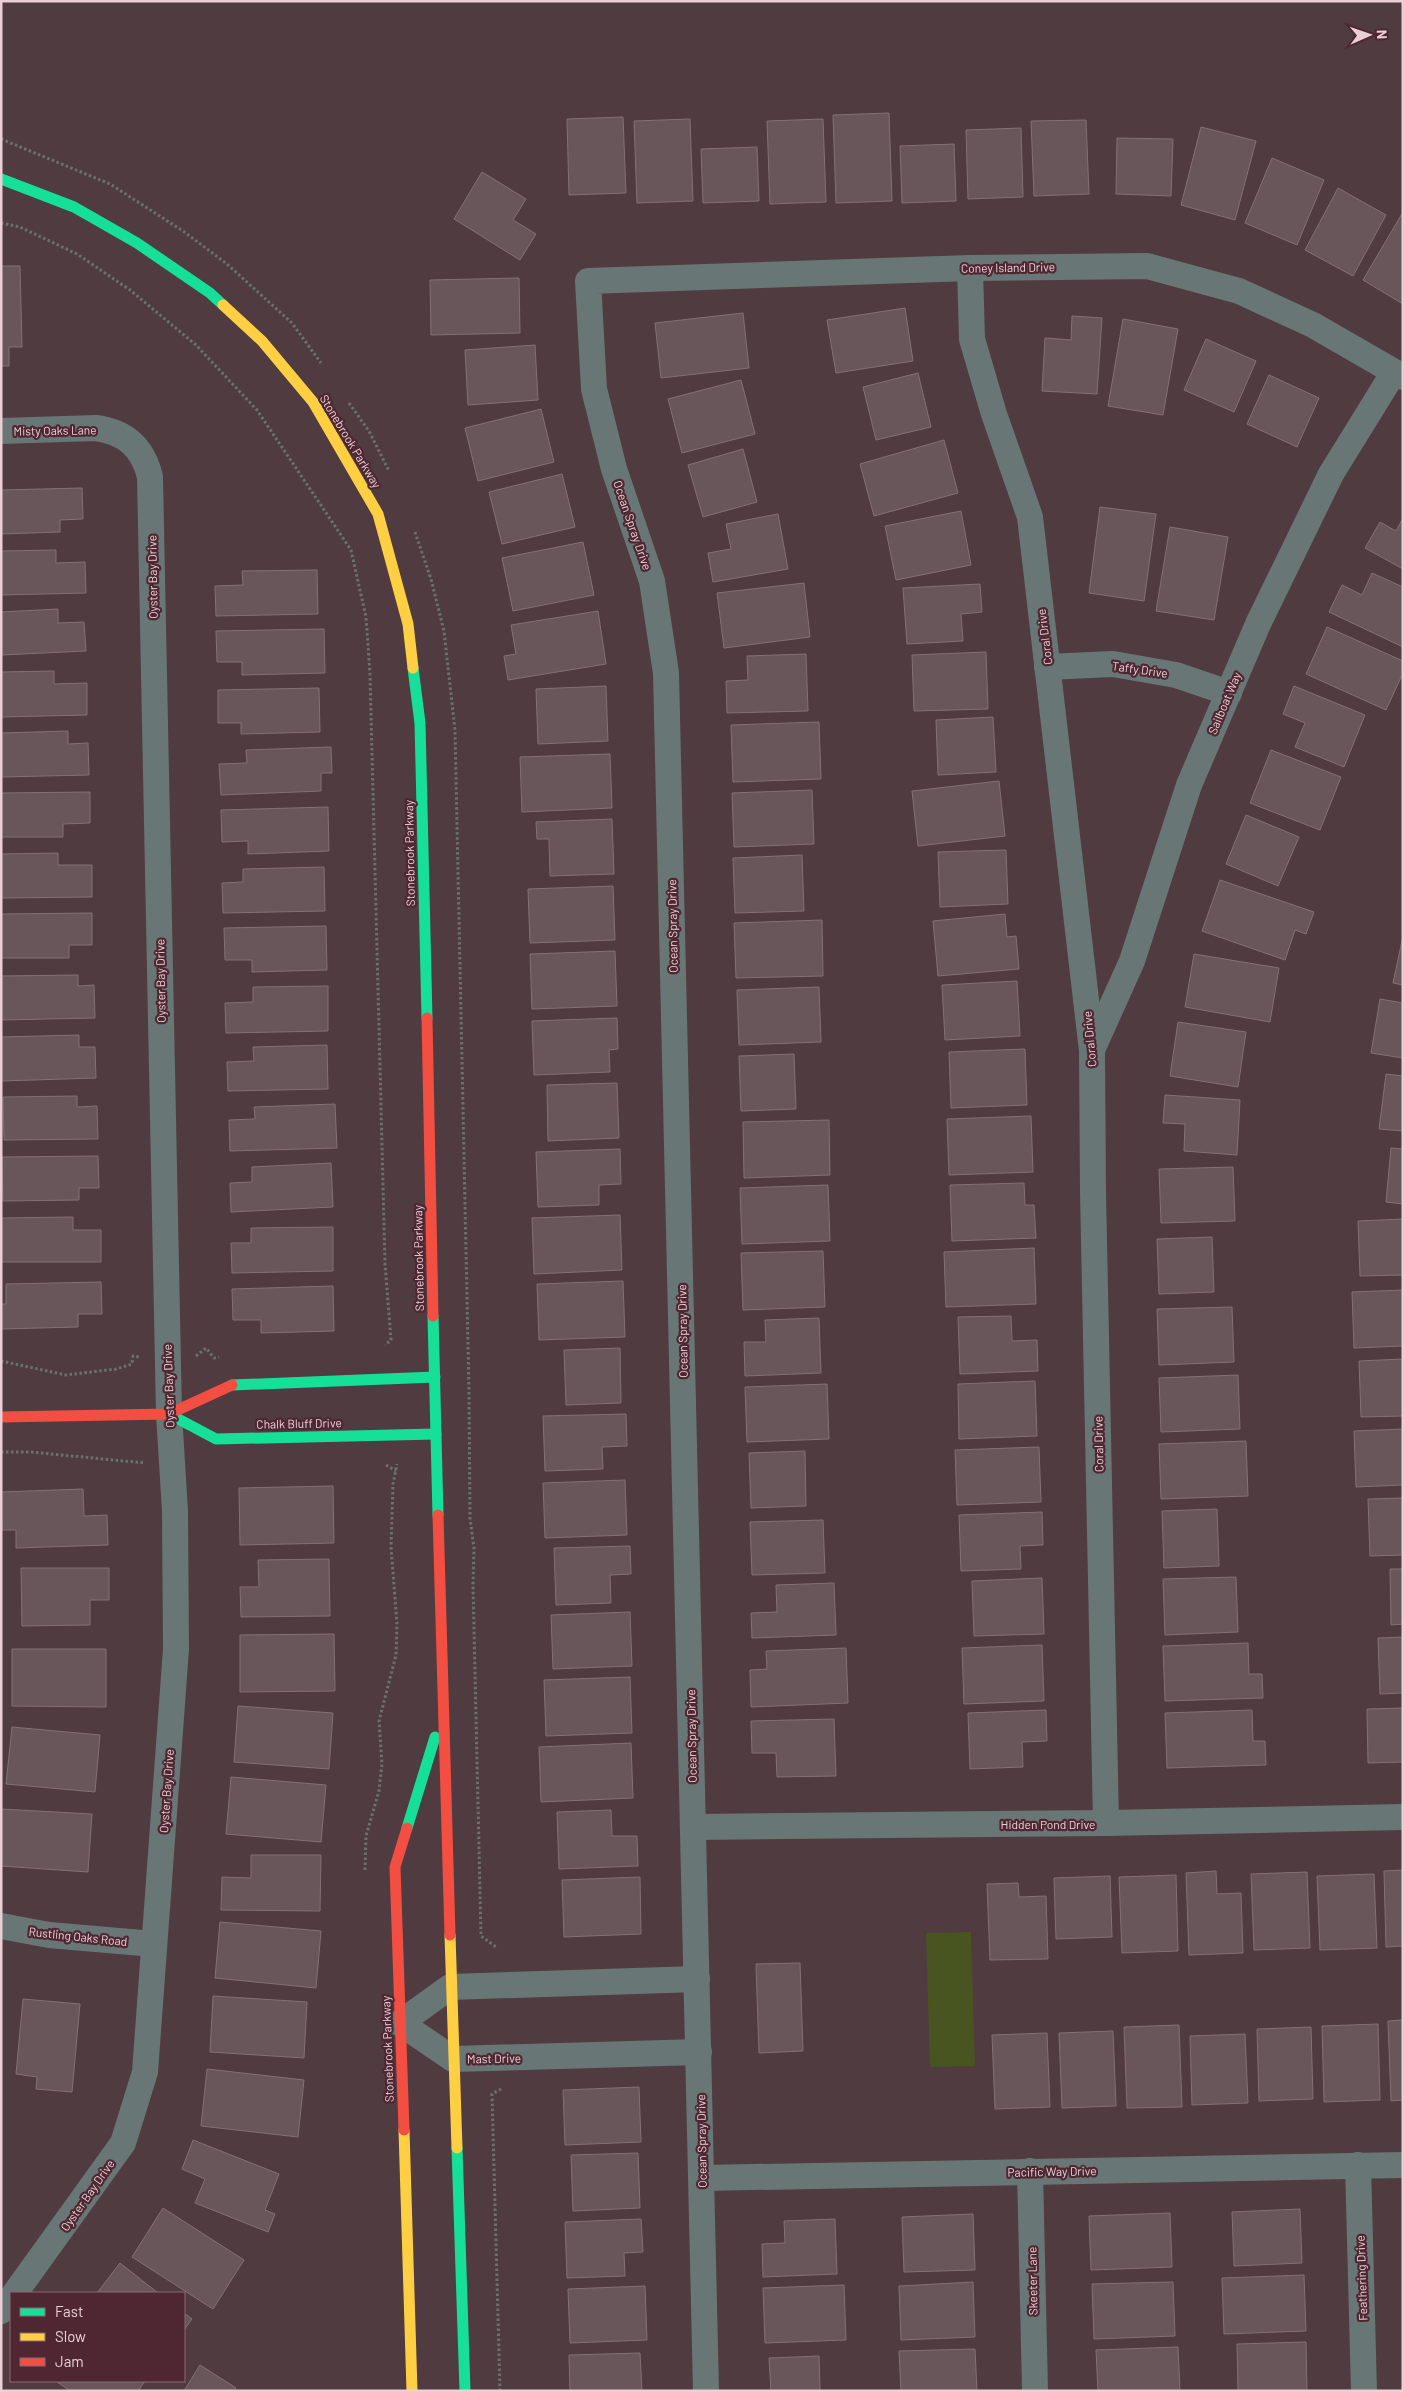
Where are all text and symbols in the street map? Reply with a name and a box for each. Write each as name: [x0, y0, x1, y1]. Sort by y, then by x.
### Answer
north arrow: [1344, 10, 1394, 60]
text: N: [1374, 30, 1391, 39]
street label: Coney Island Drive: [961, 259, 1055, 275]
street label: Stonebrook Parkway: [318, 392, 385, 491]
street label: Misty Oaks Lane: [13, 422, 97, 438]
street label: Ocean Spray Drive: [611, 478, 655, 572]
street label: Oyster Bay Drive: [144, 535, 160, 619]
street label: Coral Drive: [1034, 608, 1054, 666]
street label: Taffy Drive: [1111, 658, 1169, 680]
street label: Sailboat Way: [1205, 669, 1244, 736]
street label: Stonebrook Parkway: [401, 799, 417, 906]
street label: Ocean Spray Drive: [664, 879, 680, 973]
street label: Oyster Bay Drive: [152, 939, 168, 1023]
street label: Coral Drive: [1080, 1010, 1098, 1068]
street label: Stonebrook Parkway: [410, 1204, 426, 1311]
street label: Ocean Spray Drive: [674, 1284, 690, 1378]
street label: Oyster Bay Drive: [160, 1344, 176, 1428]
street label: Chalk Bluff Drive: [256, 1415, 342, 1431]
street label: Coral Drive: [1091, 1416, 1105, 1472]
street label: Ocean Spray Drive: [683, 1689, 699, 1783]
street label: Oyster Bay Drive: [156, 1749, 176, 1833]
street label: Hidden Pond Drive: [1001, 1817, 1095, 1831]
street label: Rustling Oaks Road: [28, 1924, 128, 1948]
street label: Stonebrook Parkway: [378, 1995, 396, 2102]
street label: Mast Drive: [467, 2051, 521, 2065]
street label: Ocean Spray Drive: [693, 2094, 709, 2188]
street label: Oyster Bay Drive: [57, 2157, 117, 2233]
street label: Pacific Way Drive: [1007, 2163, 1097, 2179]
street label: Feathering Drive: [1353, 2235, 1369, 2321]
street label: Skeeter Lane: [1024, 2247, 1040, 2315]
legend: [10, 2292, 185, 2382]
text: Fast: [55, 2302, 83, 2320]
text: Slow: [55, 2327, 86, 2345]
text: Jam: [55, 2352, 84, 2370]

